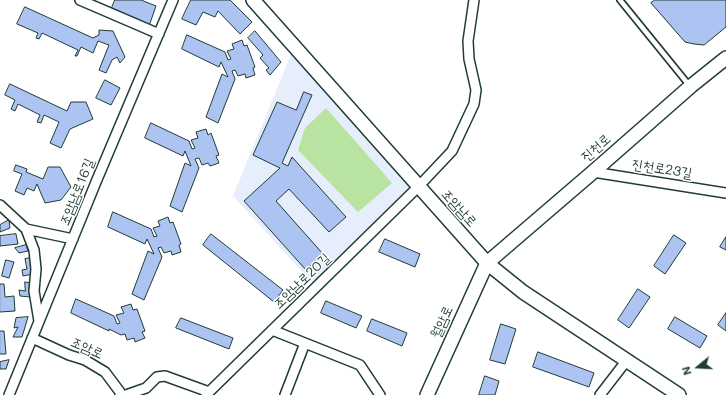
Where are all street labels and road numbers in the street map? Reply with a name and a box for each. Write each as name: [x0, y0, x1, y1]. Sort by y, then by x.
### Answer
street label: 진천로: [578, 131, 614, 165]
street label: 조암남로16길: [56, 156, 98, 228]
street label: 진천로23길: [631, 156, 693, 182]
street label: 조암남로: [438, 186, 480, 230]
street label: 조암남로20길: [270, 250, 334, 312]
street label: 월암로: [427, 303, 457, 341]
street label: 조암로: [68, 333, 106, 363]

